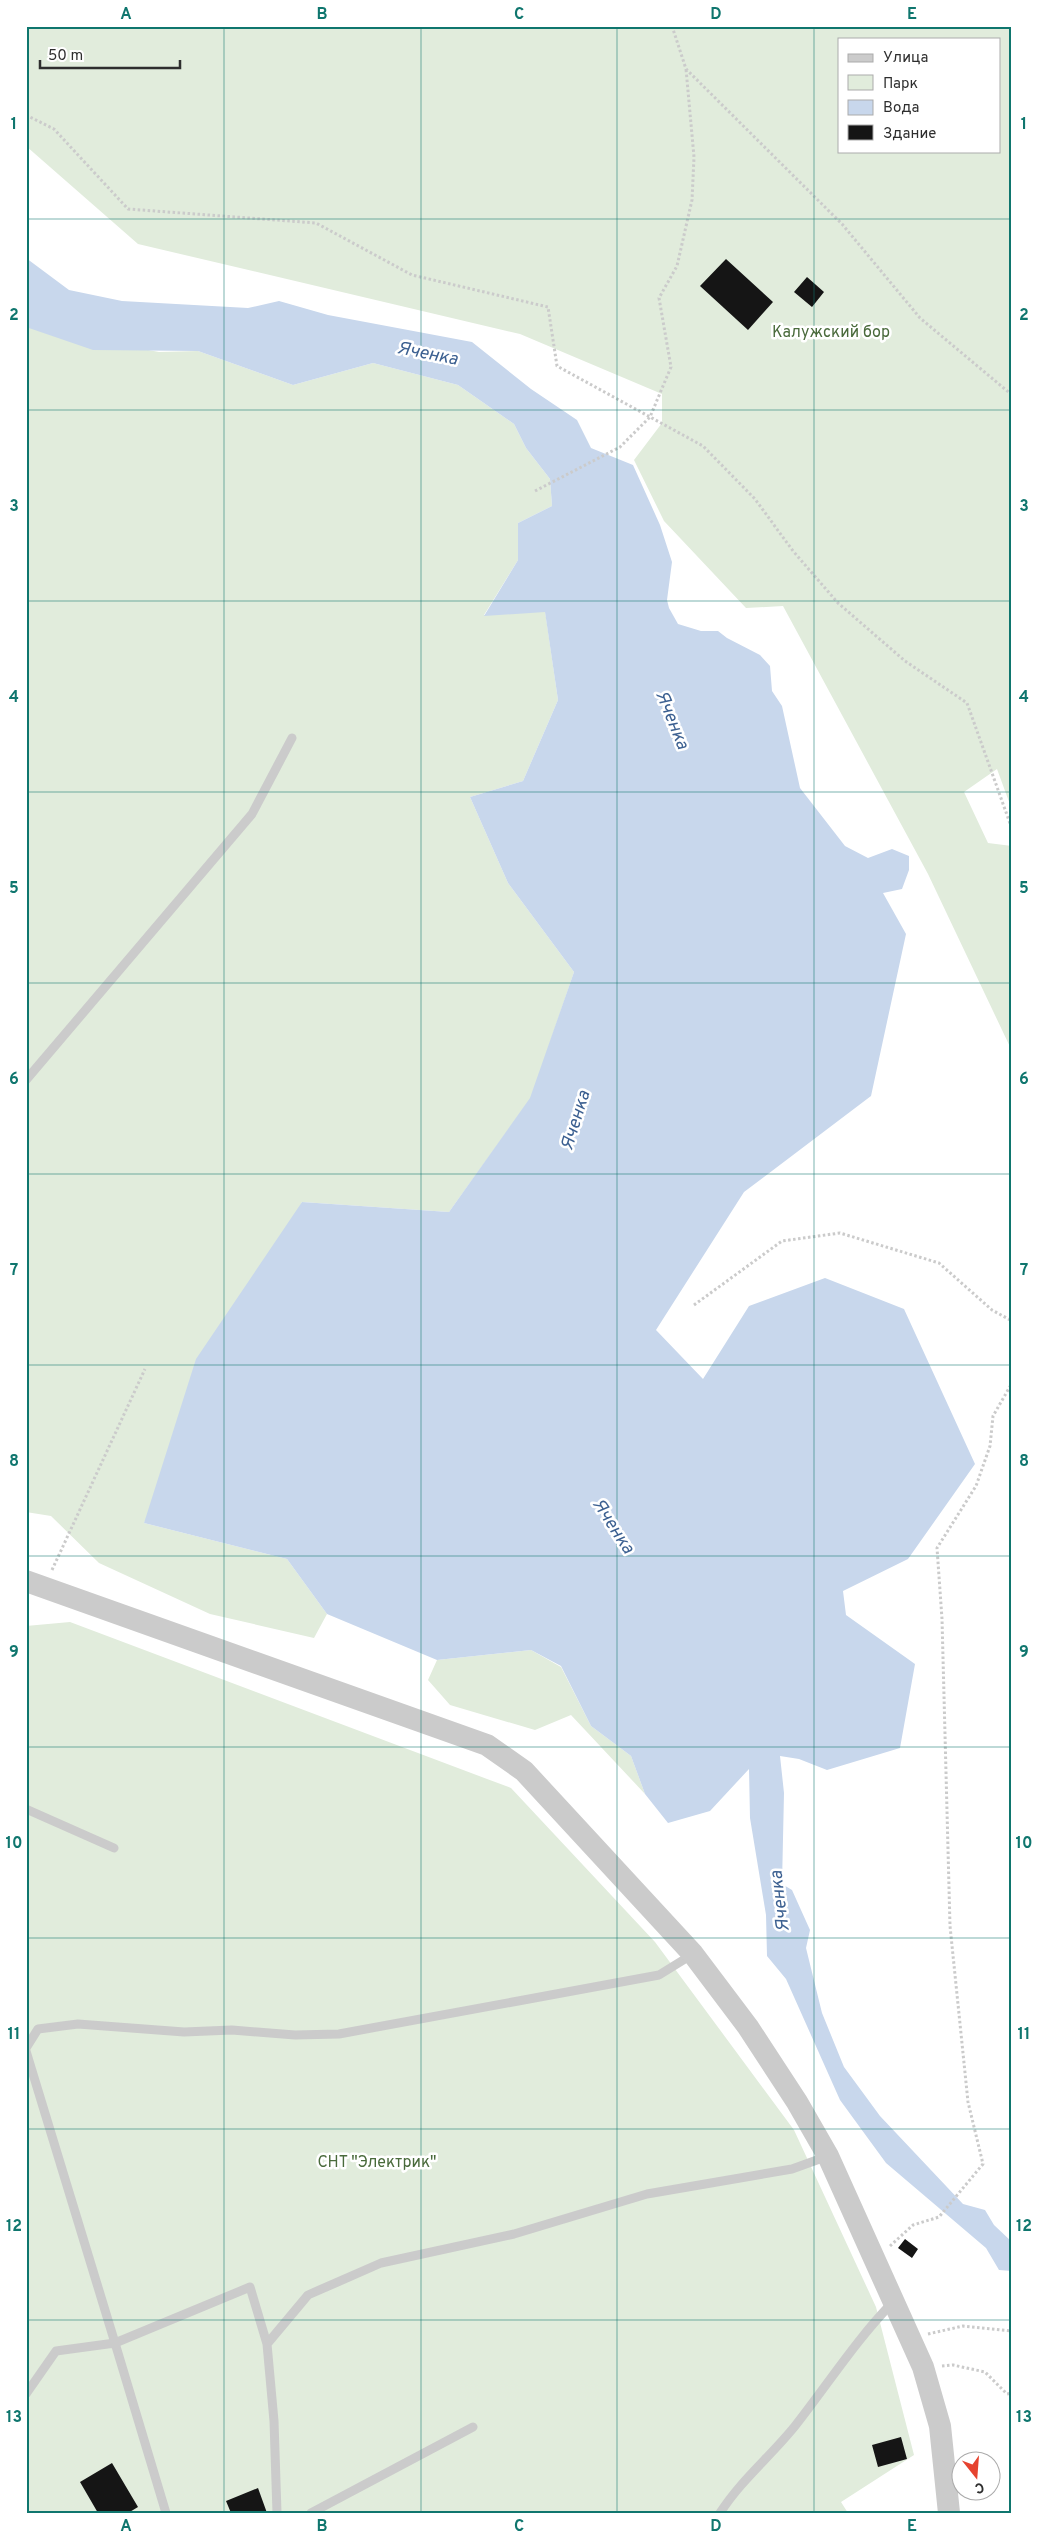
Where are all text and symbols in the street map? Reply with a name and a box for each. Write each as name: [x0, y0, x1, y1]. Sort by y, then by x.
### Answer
text: A: [120, 5, 132, 25]
text: B: [316, 5, 328, 25]
text: C: [514, 5, 524, 25]
text: D: [710, 5, 722, 25]
text: E: [907, 5, 917, 25]
scale bar: [40, 38, 180, 70]
legend: [838, 38, 1000, 152]
text: 50 m: [48, 47, 83, 66]
text: Улица: [883, 49, 928, 68]
text: Парк: [883, 75, 918, 94]
text: Вода: [883, 99, 919, 118]
text: 1: [11, 115, 17, 135]
text: 1: [1021, 115, 1027, 135]
text: Здание: [883, 125, 936, 144]
text: 2: [9, 306, 19, 326]
text: 2: [1019, 306, 1029, 326]
park label: Калужский бор: [772, 323, 890, 343]
water label: Яченка: [396, 337, 460, 372]
text: 3: [9, 497, 19, 517]
text: 3: [1019, 497, 1029, 517]
text: 4: [9, 688, 19, 708]
water label: Яченка: [650, 688, 694, 754]
text: 4: [1019, 688, 1029, 708]
text: 5: [9, 879, 19, 899]
text: 5: [1019, 879, 1029, 899]
text: 6: [9, 1070, 19, 1090]
text: 6: [1019, 1070, 1029, 1090]
water label: Яченка: [557, 1087, 597, 1153]
text: 7: [10, 1261, 18, 1281]
text: 7: [1020, 1261, 1028, 1281]
text: 8: [9, 1452, 19, 1472]
text: 8: [1019, 1452, 1029, 1472]
water label: Яченка: [587, 1495, 639, 1559]
text: 9: [9, 1643, 19, 1663]
text: 9: [1019, 1643, 1029, 1663]
text: 10: [6, 1834, 22, 1854]
text: 10: [1016, 1834, 1032, 1854]
water label: Яченка: [765, 1869, 796, 1932]
text: 11: [8, 2025, 20, 2045]
text: 11: [1018, 2025, 1030, 2045]
park label: СНТ "Электрик": [317, 2153, 437, 2173]
text: 12: [6, 2217, 22, 2237]
text: 12: [1016, 2217, 1032, 2237]
text: 13: [6, 2408, 22, 2428]
text: 13: [1016, 2408, 1032, 2428]
north arrow: [950, 2452, 1000, 2502]
text: С: [973, 2478, 986, 2496]
text: A: [120, 2517, 132, 2537]
text: B: [316, 2517, 328, 2537]
text: C: [514, 2517, 524, 2537]
text: D: [710, 2517, 722, 2537]
text: E: [907, 2517, 917, 2537]

